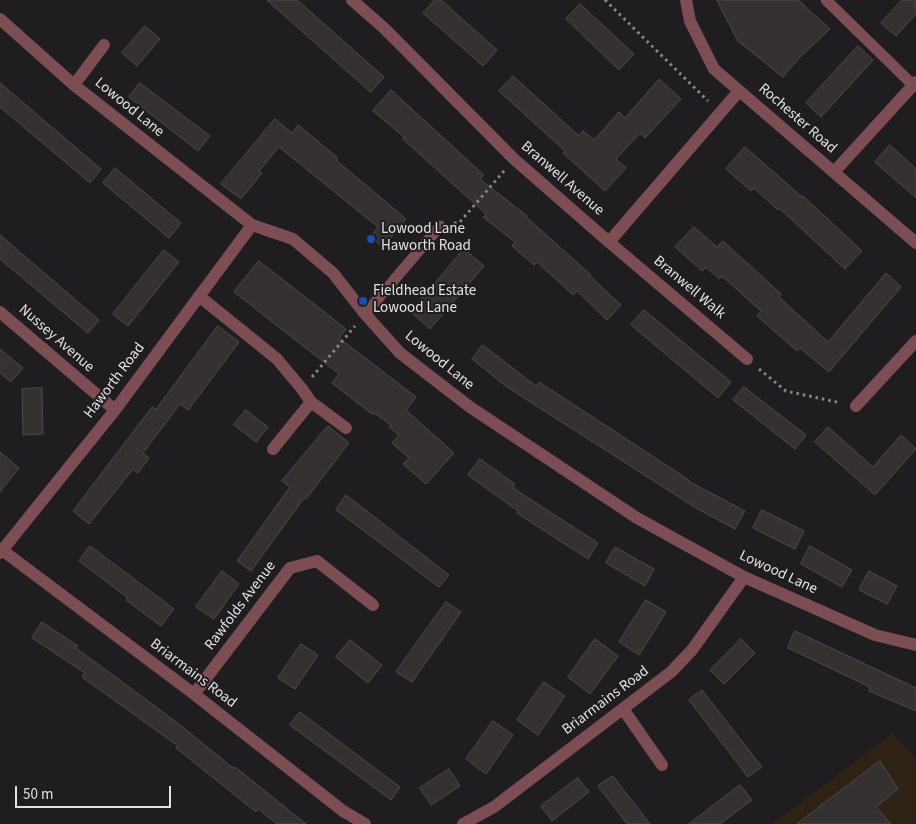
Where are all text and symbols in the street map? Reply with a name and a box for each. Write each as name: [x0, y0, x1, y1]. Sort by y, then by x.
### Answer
street label: Lowood Lane: [91, 75, 167, 141]
street label: Rochester Road: [754, 80, 840, 158]
street label: Branwell Avenue: [517, 138, 607, 220]
place label: Lowood Lane Haworth Road: [381, 221, 471, 256]
marker: Lowood Lane Haworth Road: [365, 233, 377, 245]
street label: Branwell Walk: [649, 253, 729, 323]
place label: Fieldhead Estate Lowood Lane: [373, 283, 476, 318]
marker: Fieldhead Estate Lowood Lane: [357, 295, 369, 307]
street label: Nussey Avenue: [15, 301, 97, 377]
street label: Lowood Lane: [401, 328, 477, 394]
street label: Haworth Road: [81, 340, 149, 422]
street label: Lowood Lane: [736, 547, 820, 599]
street label: Rawfolds Avenue: [202, 558, 280, 654]
street label: Briarmains Road: [146, 636, 240, 712]
street label: Briarmains Road: [559, 663, 653, 739]
scale bar: [18, 776, 174, 808]
text: 50 m: [23, 784, 53, 805]

